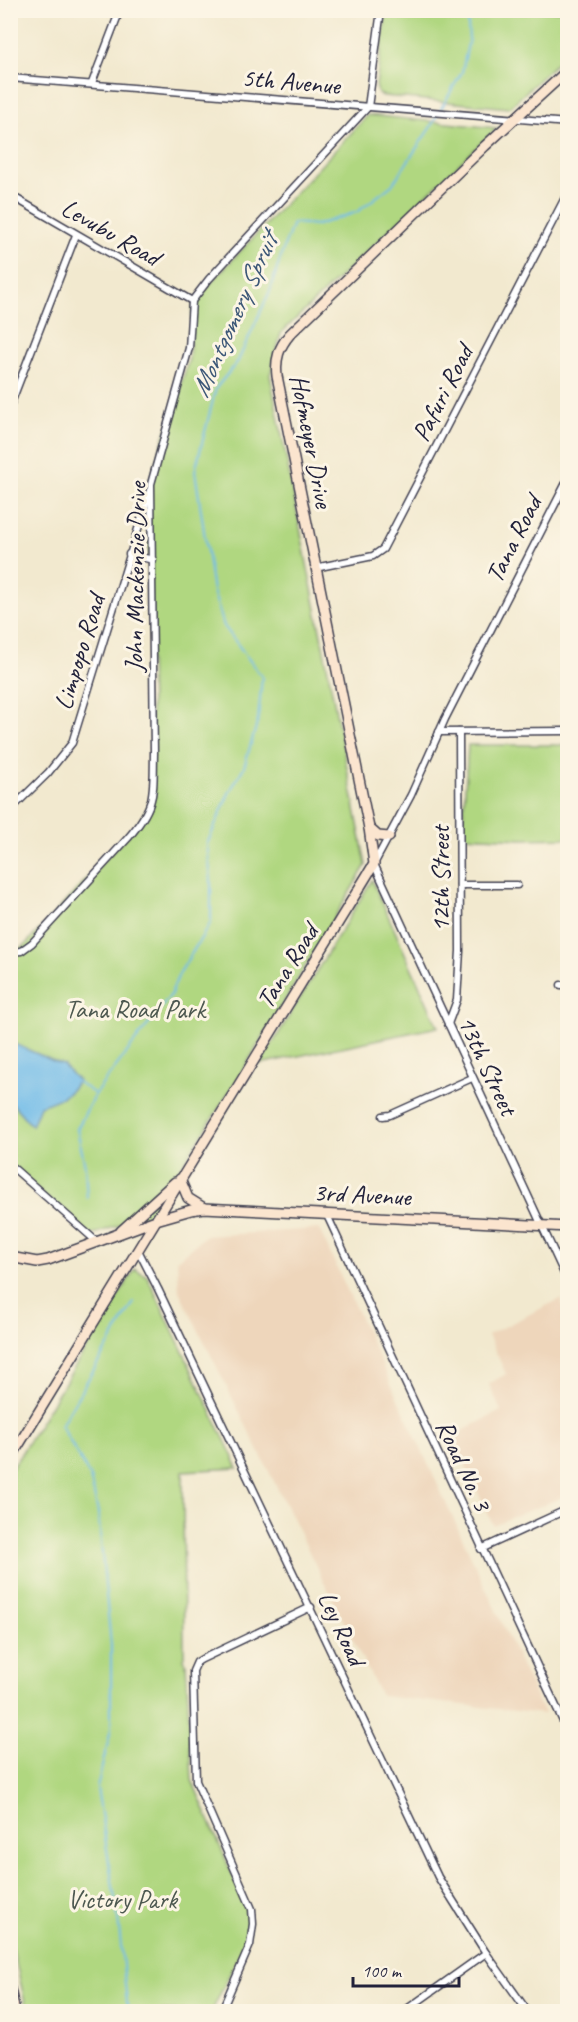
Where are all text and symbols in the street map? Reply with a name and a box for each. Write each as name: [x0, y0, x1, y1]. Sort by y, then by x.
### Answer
street label: 5th Avenue: [241, 61, 343, 102]
street label: Levubu Road: [56, 191, 169, 276]
water label: Montgomery Spruit: [183, 221, 288, 402]
street label: Pafuri Road: [404, 336, 482, 447]
street label: Hofmeyer Drive: [282, 372, 341, 512]
street label: John Mackenzie Drive: [117, 479, 154, 674]
street label: Tana Road: [478, 487, 551, 588]
street label: Limpopo Road: [46, 587, 114, 714]
street label: 12th Street: [424, 824, 457, 932]
street label: Tana Road: [249, 915, 328, 1014]
park label: Tana Road Park: [65, 993, 207, 1026]
street label: 13th Street: [450, 1010, 526, 1122]
street label: 3rd Avenue: [312, 1175, 413, 1214]
street label: Road No. 3: [428, 1414, 500, 1518]
street label: Ley Road: [310, 1586, 375, 1674]
park label: Victory Park: [67, 1883, 179, 1916]
scale bar: [353, 1950, 460, 1988]
text: 100 m: [362, 1960, 403, 1982]

